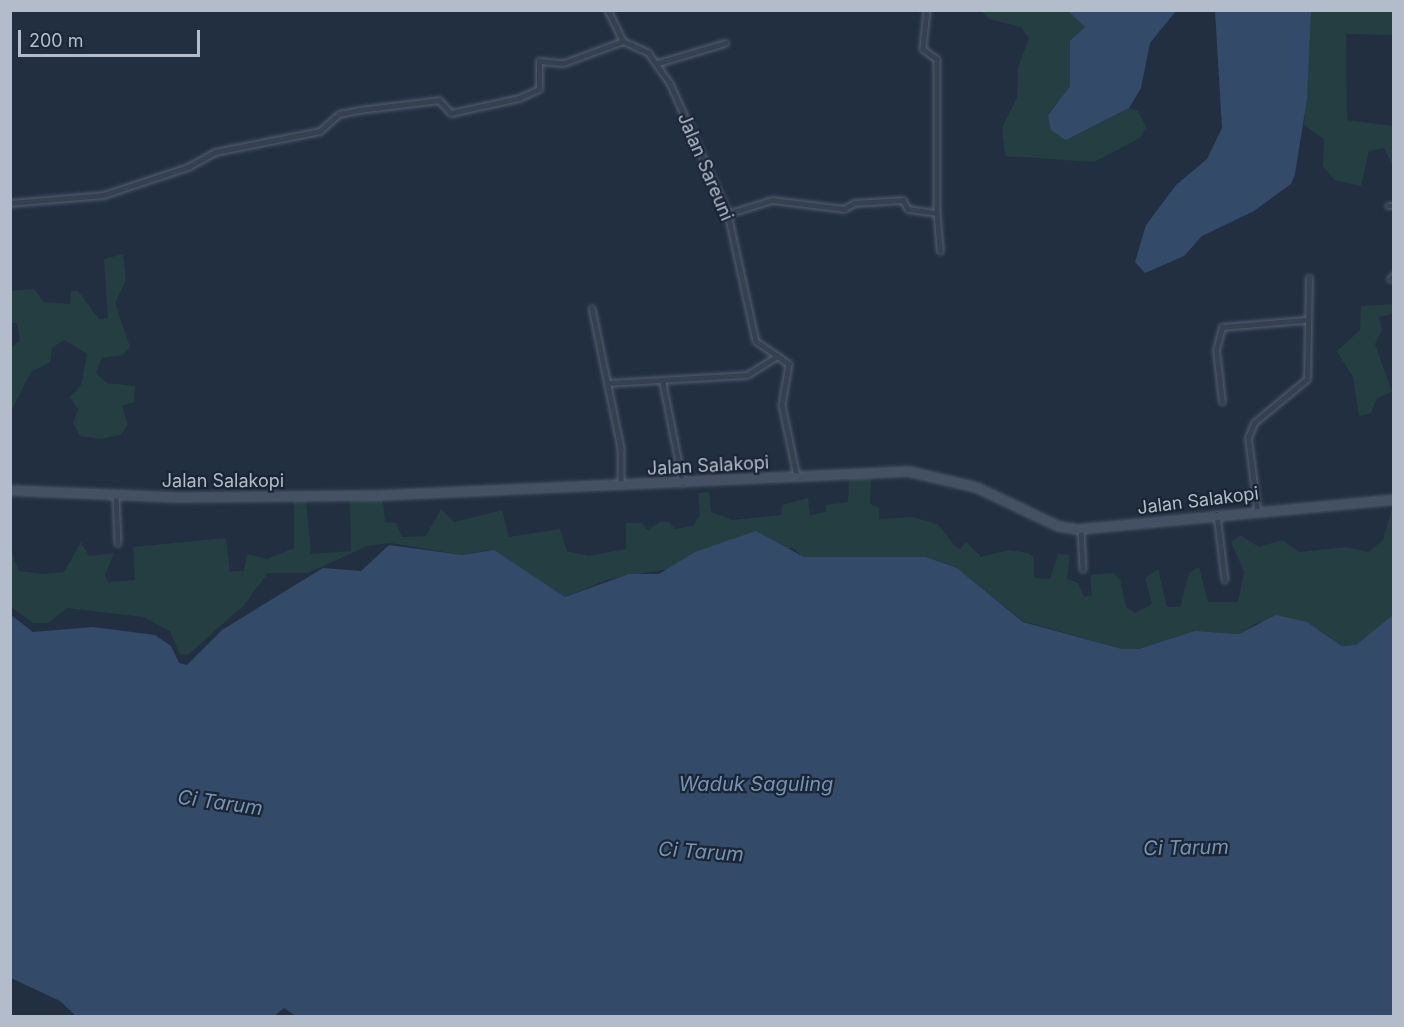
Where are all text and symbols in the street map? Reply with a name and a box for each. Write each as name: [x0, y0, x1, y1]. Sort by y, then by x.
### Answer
scale bar: [21, 18, 202, 56]
text: 200 m: [29, 30, 84, 51]
street label: Jalan Sareuni: [673, 110, 737, 224]
street label: Jalan Salakopi: [646, 452, 770, 480]
street label: Jalan Salakopi: [162, 470, 284, 492]
street label: Jalan Salakopi: [1136, 483, 1260, 519]
water label: Waduk Saguling: [679, 772, 833, 796]
water label: Ci Tarum: [176, 785, 264, 821]
water label: Ci Tarum: [1143, 835, 1229, 861]
water label: Ci Tarum: [657, 837, 745, 867]

